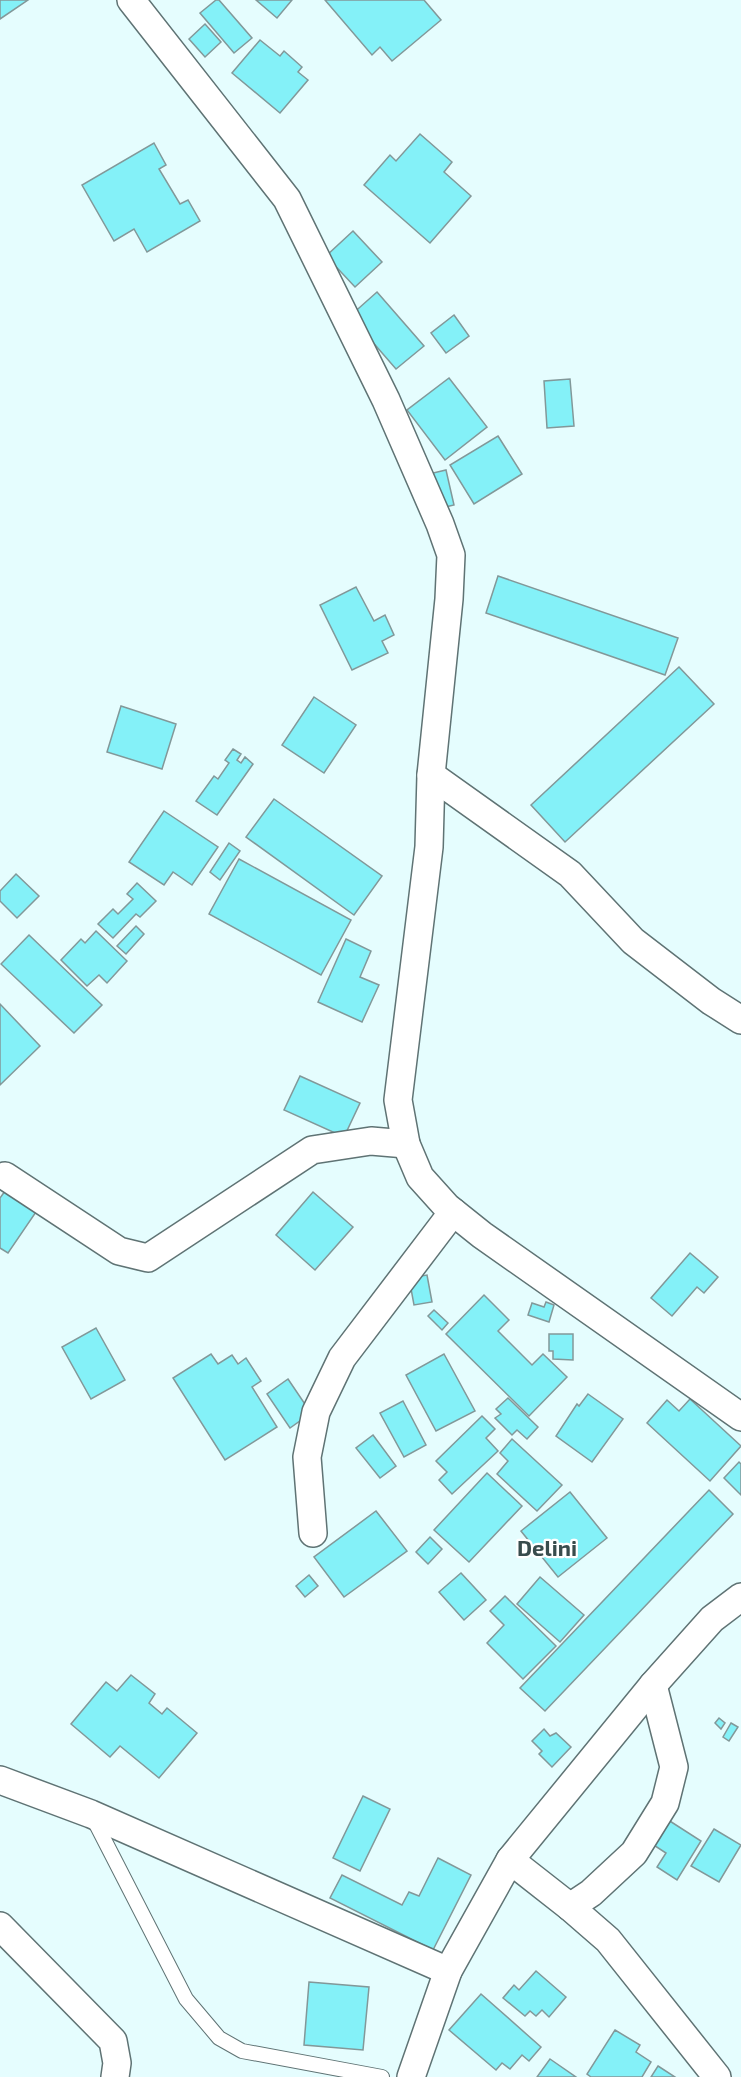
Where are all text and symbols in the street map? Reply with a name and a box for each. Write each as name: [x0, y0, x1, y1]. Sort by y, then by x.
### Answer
district label: Delini: [517, 1534, 577, 1560]

